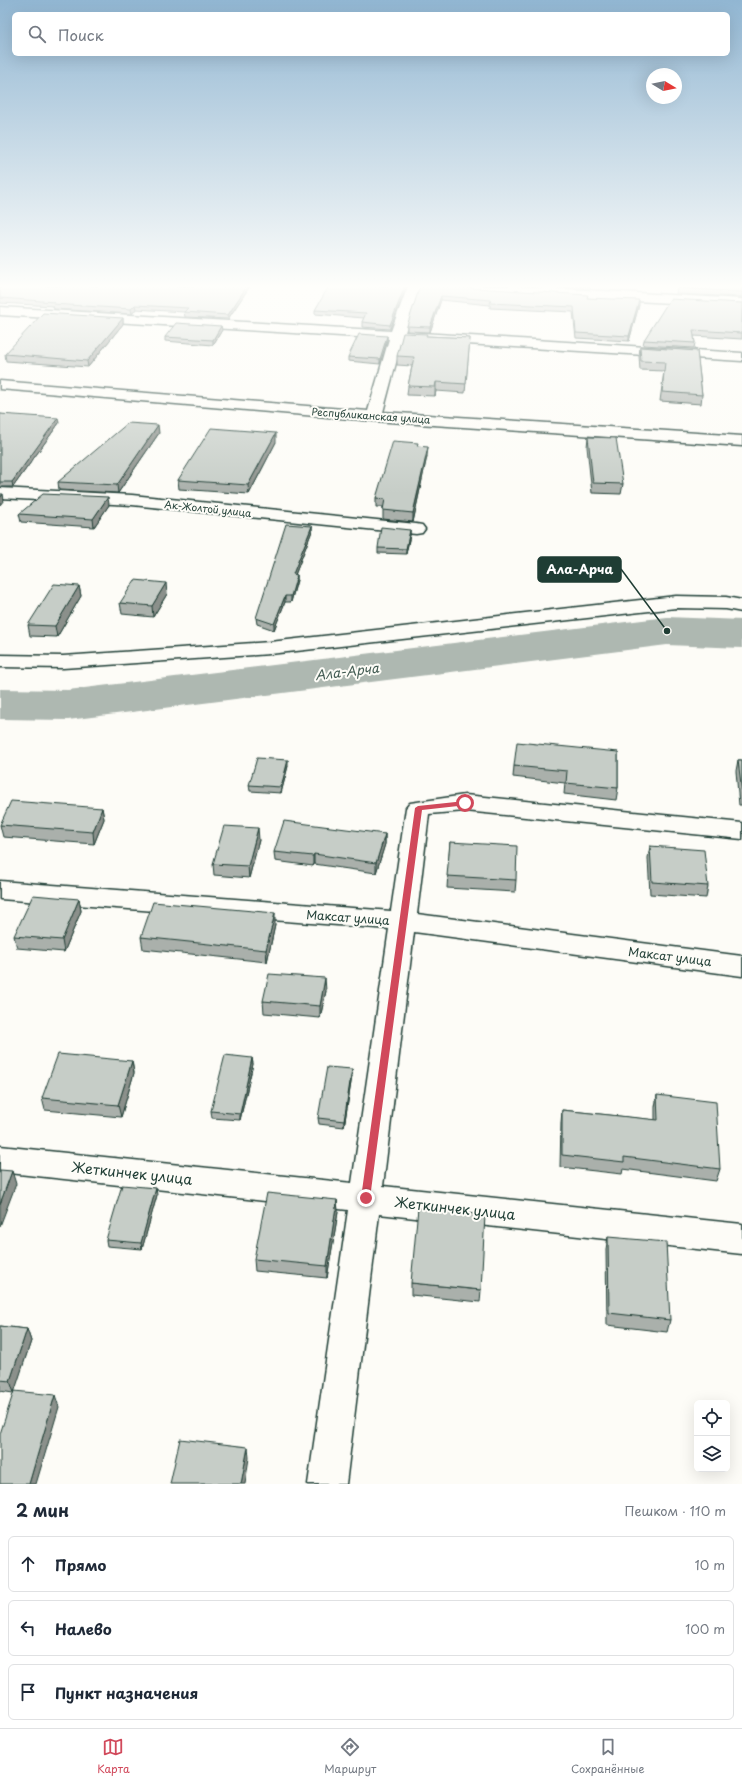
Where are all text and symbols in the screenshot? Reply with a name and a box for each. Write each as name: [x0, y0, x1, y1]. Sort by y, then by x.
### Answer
search box: [12, 12, 730, 56]
icon: search: [26, 23, 48, 45]
text: Поиск: [58, 23, 104, 46]
north arrow: [646, 68, 682, 104]
street label: Республиканская улица: [311, 403, 432, 427]
street label: Ак-Жолтой улица: [164, 496, 253, 520]
callout: Ала-Арча: [538, 557, 621, 582]
text: Ала-Арча: [547, 559, 614, 578]
water label: Ала-Арча: [314, 658, 381, 684]
route start: [456, 794, 474, 812]
street label: Максат улица: [306, 905, 391, 929]
street label: Максат улица: [627, 942, 713, 970]
street label: Жеткинчек улица: [70, 1156, 194, 1190]
route end: [357, 1189, 375, 1207]
street label: Жеткинчек улица: [393, 1191, 517, 1225]
map controls: [694, 1400, 730, 1472]
button: locate: [694, 1400, 730, 1436]
button: layers: [694, 1436, 730, 1472]
text: 2 мин: [16, 1497, 69, 1523]
text: Пешком · 110 m: [624, 1501, 726, 1520]
icon: ahead: [17, 1553, 39, 1575]
text: Прямо: [55, 1553, 106, 1576]
text: 10 m: [695, 1555, 725, 1574]
icon: left: [17, 1617, 39, 1639]
text: Налево: [55, 1617, 112, 1640]
text: 100 m: [685, 1619, 725, 1638]
icon: arrive: [17, 1681, 39, 1703]
text: Пункт назначения: [55, 1681, 198, 1704]
tab: Карта: [97, 1736, 130, 1777]
tab: Маршрут: [324, 1736, 376, 1777]
tab: Сохранённые: [571, 1736, 645, 1777]

